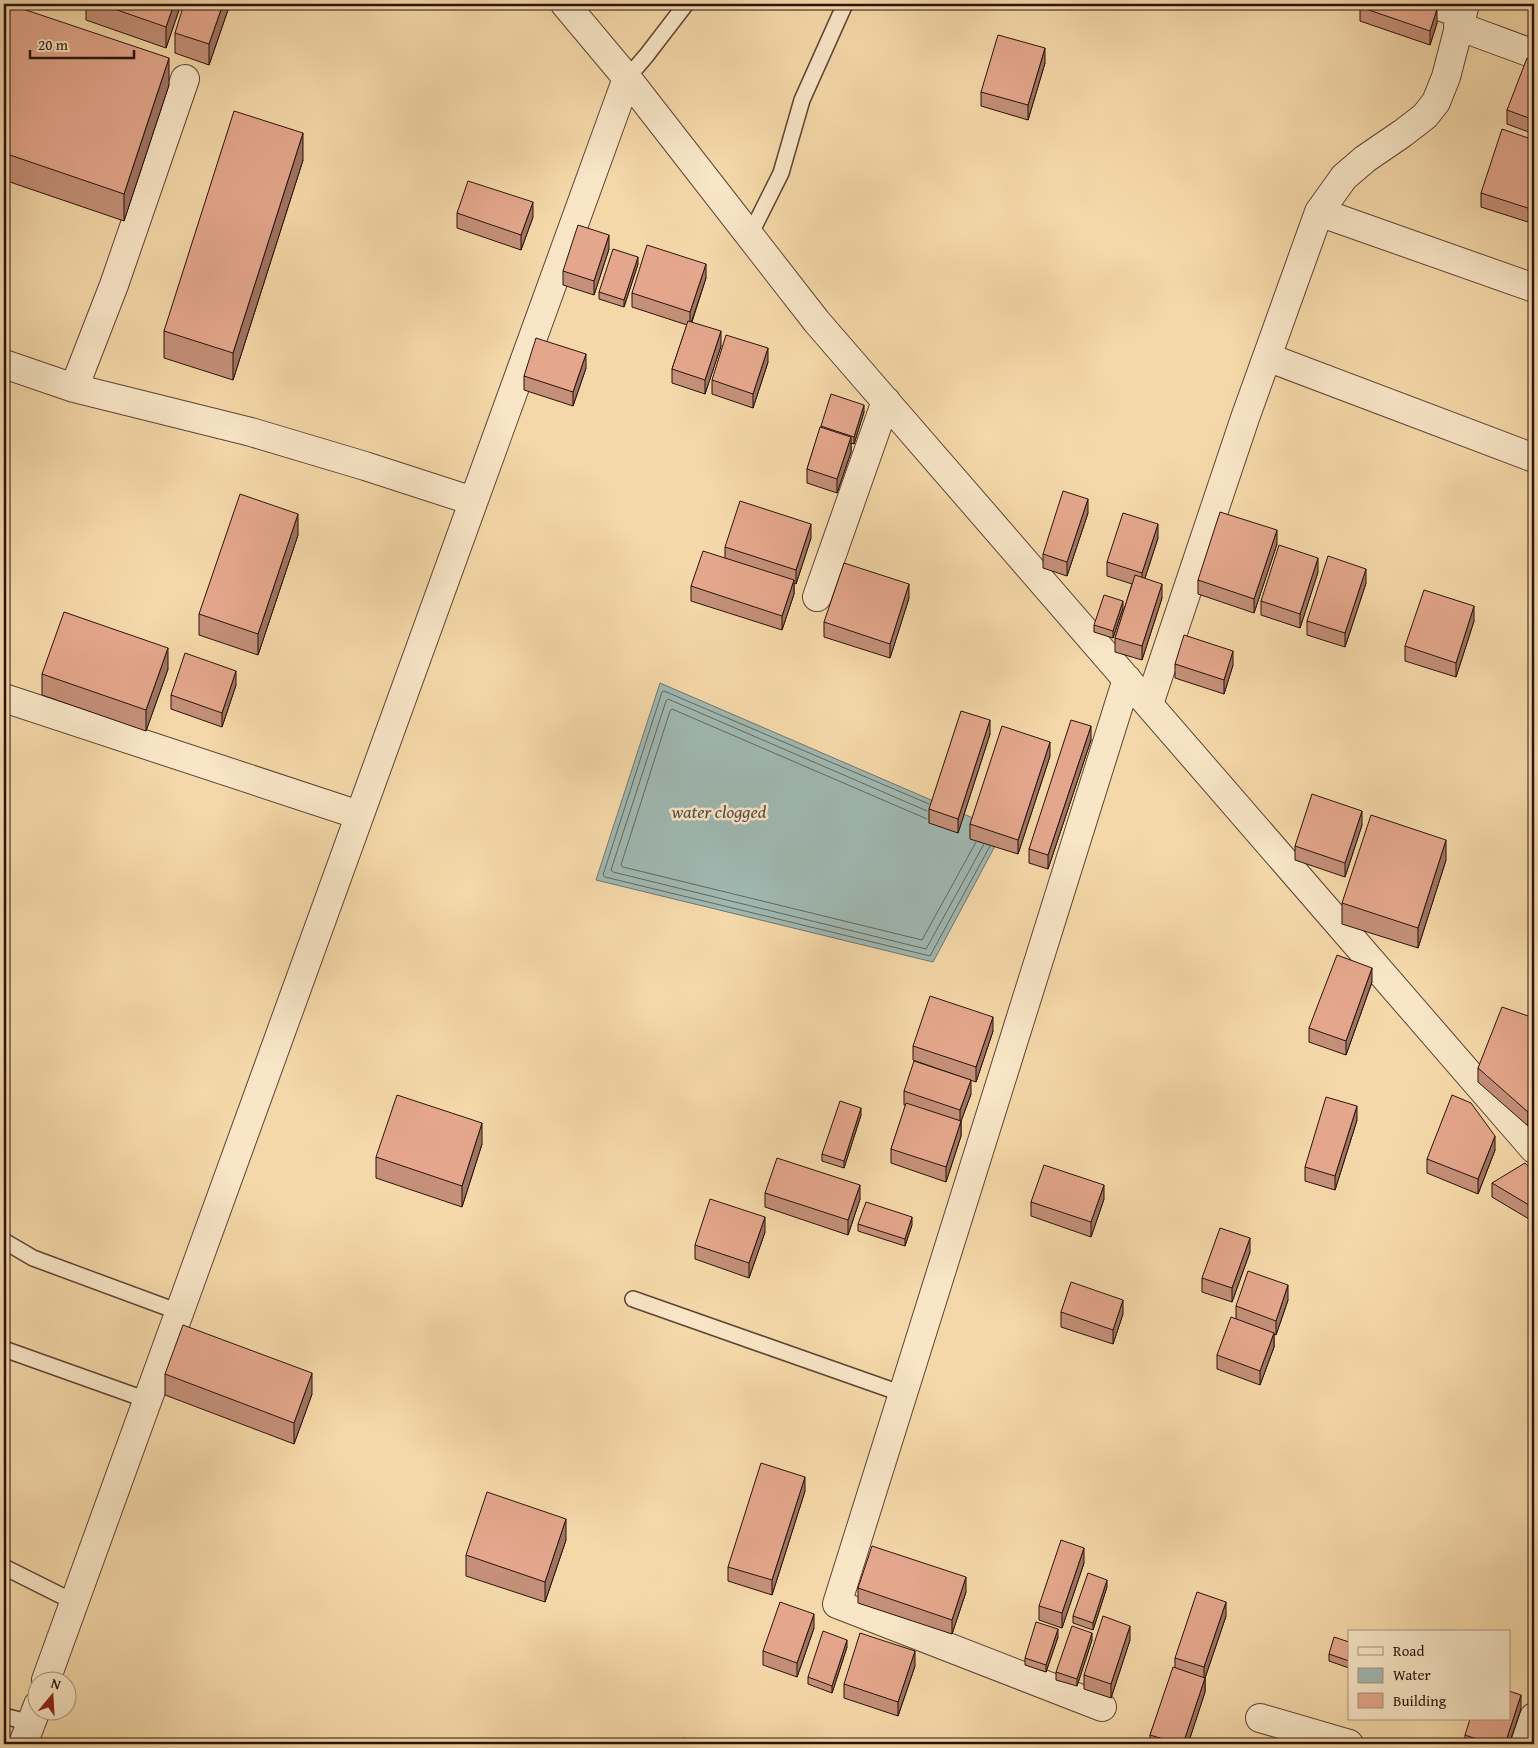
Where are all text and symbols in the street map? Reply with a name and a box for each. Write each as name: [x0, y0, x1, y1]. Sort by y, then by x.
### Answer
scale bar: [30, 28, 134, 60]
text: 20 m: [38, 34, 69, 55]
water label: water clogged: [671, 798, 767, 825]
legend: [1348, 1630, 1510, 1720]
text: Road: [1393, 1640, 1424, 1661]
text: Water: [1393, 1664, 1431, 1685]
north arrow: [28, 1670, 78, 1720]
text: N: [48, 1673, 64, 1695]
text: Building: [1393, 1690, 1447, 1711]

